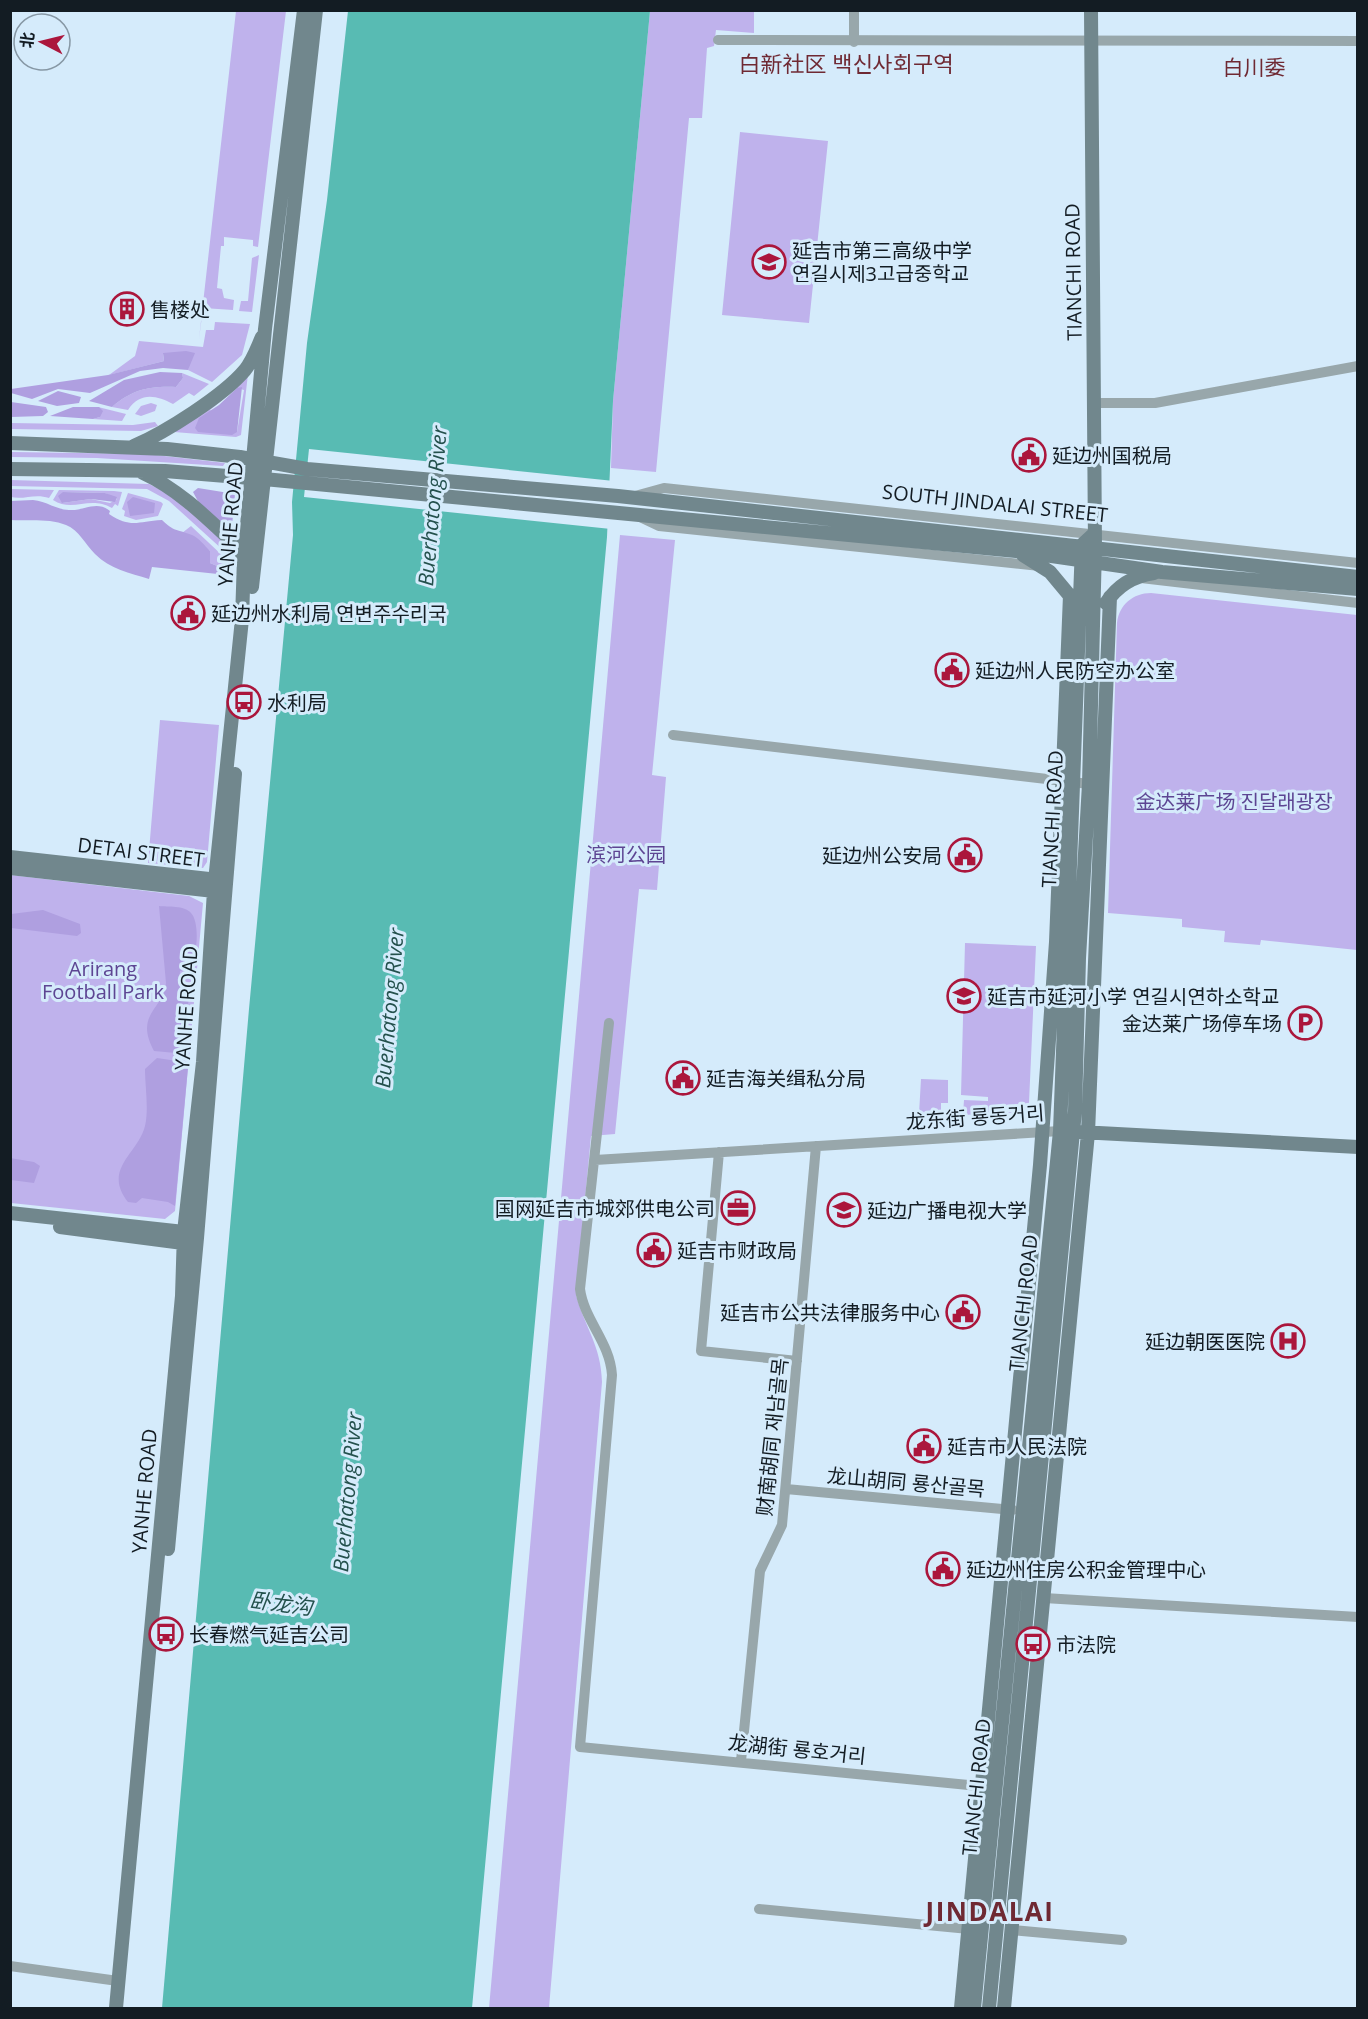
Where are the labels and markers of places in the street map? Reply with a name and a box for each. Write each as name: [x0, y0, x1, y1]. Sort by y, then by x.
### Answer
place label: 延吉市第三高级中学 연길시제3고급중학교: [792, 237, 972, 287]
school or university icon: 延吉市第三高级中学 연길시제3고급중학교: [751, 244, 787, 280]
building icon: 售楼处: [109, 291, 145, 327]
place label: 售楼处: [150, 296, 210, 323]
public building icon: 延边州国税局: [1011, 437, 1047, 473]
place label: 延边州国税局: [1052, 442, 1172, 469]
public building icon: 延边州水利局 연변주수리국: [170, 595, 206, 631]
place label: 延边州水利局 연변주수리국: [211, 600, 447, 627]
public building icon: 延边州人民防空办公室: [934, 652, 970, 688]
place label: 延边州人民防空办公室: [975, 657, 1175, 684]
bus stop icon: 水利局: [226, 684, 262, 720]
place label: 水利局: [267, 689, 327, 716]
public building icon: 延边州公安局: [947, 837, 983, 873]
place label: 延边州公安局: [822, 842, 942, 869]
school or university icon: 延吉市延河小学 연길시연하소학교: [946, 978, 982, 1014]
place label: 延吉市延河小学 연길시연하소학교: [987, 983, 1279, 1010]
parking icon: 金达莱广场停车场: [1287, 1005, 1323, 1041]
place label: 金达莱广场停车场: [1122, 1010, 1282, 1037]
public building icon: 延吉海关缉私分局: [665, 1060, 701, 1096]
place label: 延吉海关缉私分局: [706, 1065, 866, 1092]
office icon: 国网延吉市城郊供电公司: [720, 1190, 756, 1226]
school or university icon: 延边广播电视大学: [826, 1192, 862, 1228]
place label: 国网延吉市城郊供电公司: [495, 1195, 715, 1222]
place label: 延边广播电视大学: [867, 1197, 1027, 1224]
public building icon: 延吉市财政局: [636, 1232, 672, 1268]
place label: 延吉市财政局: [677, 1237, 797, 1264]
public building icon: 延吉市公共法律服务中心: [945, 1294, 981, 1330]
place label: 延吉市公共法律服务中心: [720, 1299, 940, 1326]
hospital icon: 延边朝医医院: [1270, 1323, 1306, 1359]
place label: 延边朝医医院: [1145, 1328, 1265, 1355]
public building icon: 延吉市人民法院: [906, 1428, 942, 1464]
place label: 延吉市人民法院: [947, 1433, 1087, 1460]
public building icon: 延边州住房公积金管理中心: [925, 1551, 961, 1587]
place label: 延边州住房公积金管理中心: [966, 1556, 1206, 1583]
bus stop icon: 长春燃气延吉公司: [148, 1616, 184, 1652]
place label: 长春燃气延吉公司: [189, 1621, 349, 1648]
bus stop icon: 市法院: [1015, 1626, 1051, 1662]
place label: 市法院: [1056, 1631, 1116, 1658]

